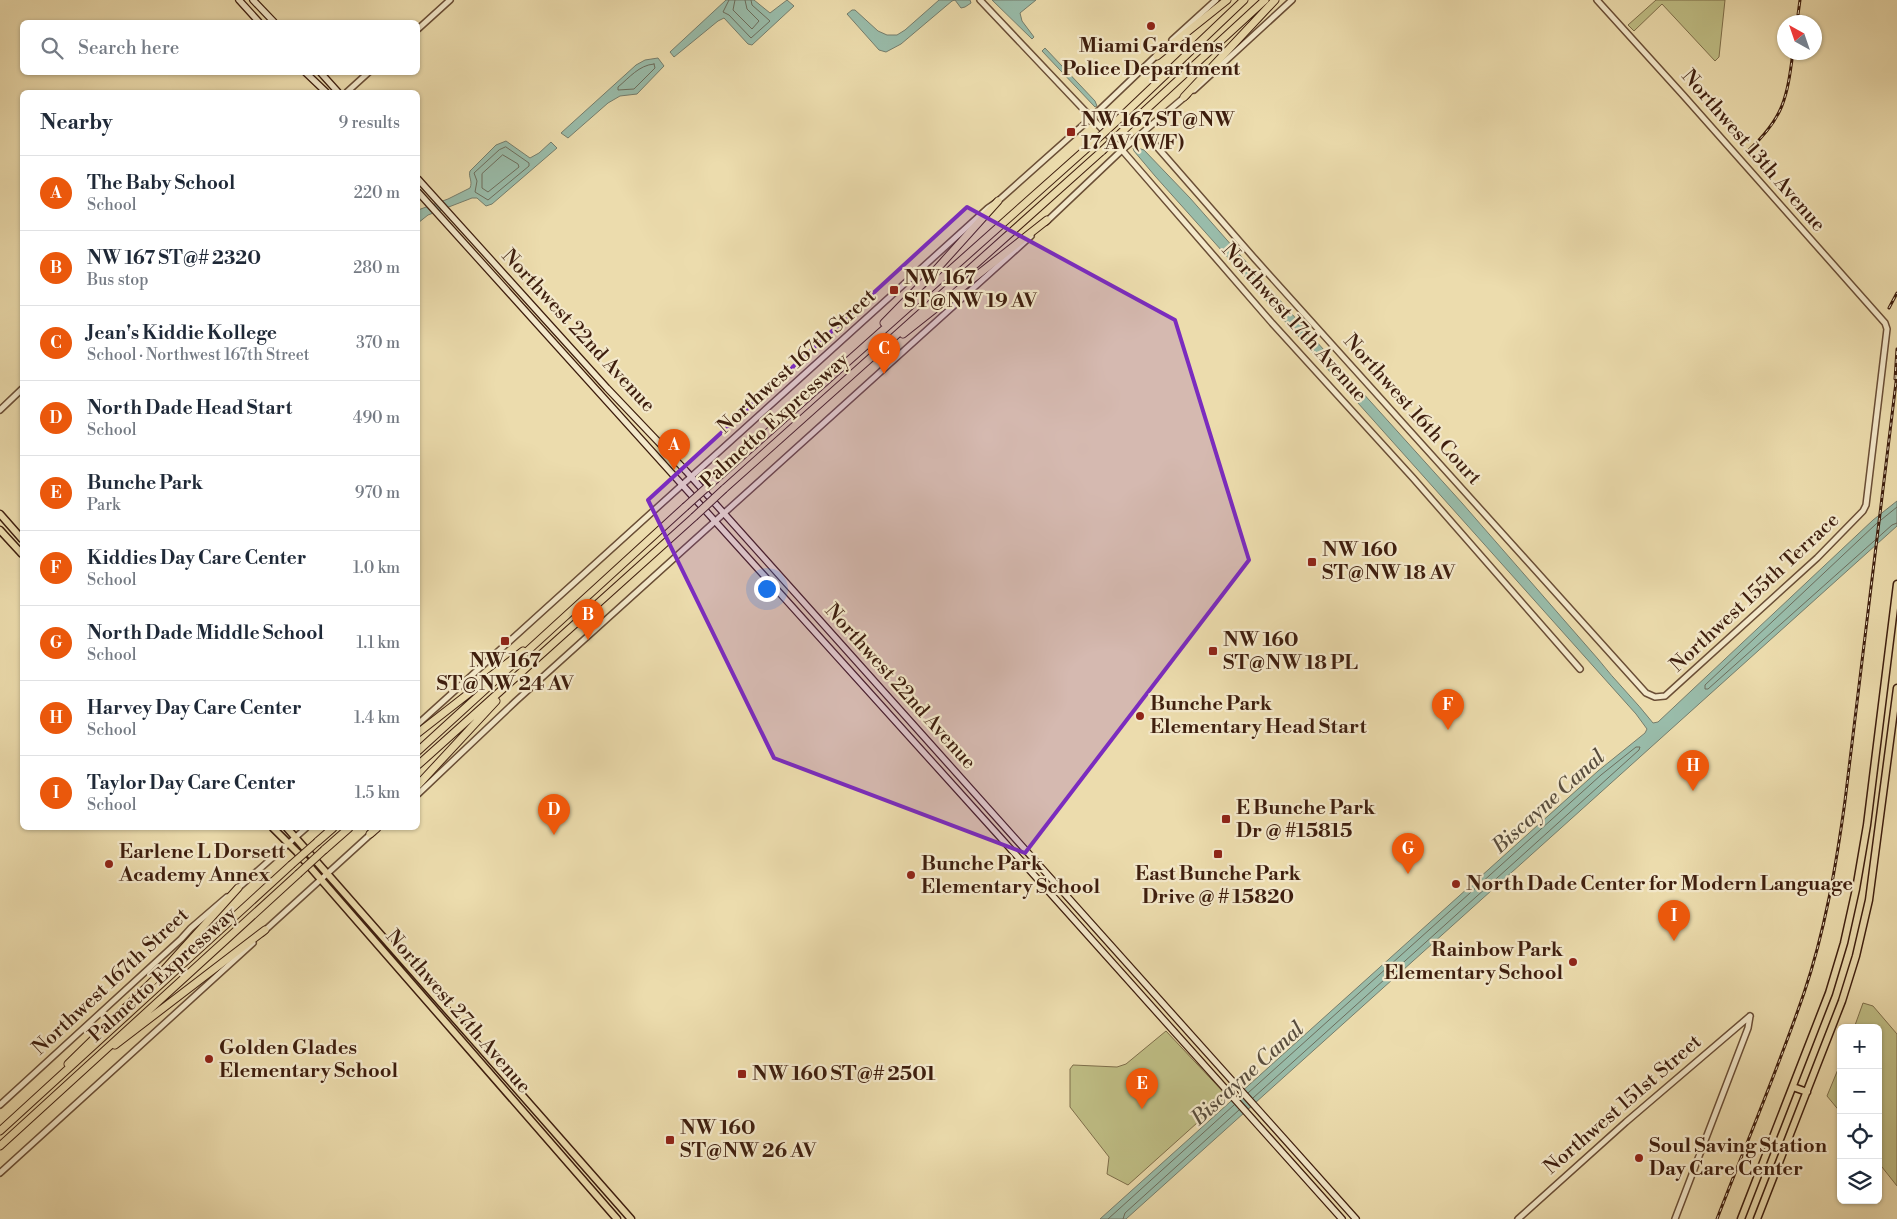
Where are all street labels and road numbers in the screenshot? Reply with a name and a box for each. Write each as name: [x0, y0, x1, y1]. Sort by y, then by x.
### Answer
street label: Northwest 13th Avenue: [1676, 65, 1830, 237]
street label: Northwest 17th Avenue: [1216, 238, 1372, 408]
street label: Northwest 22nd Avenue: [496, 244, 660, 418]
street label: Northwest 167th Street: [713, 284, 881, 440]
street label: Northwest 16th Court: [1338, 329, 1486, 491]
street label: Palmetto Expressway: [696, 348, 855, 494]
street label: Northwest 155th Terrace: [1665, 508, 1845, 678]
street label: Northwest 22nd Avenue: [819, 599, 981, 775]
street label: Palmetto Expressway: [84, 902, 243, 1048]
street label: Northwest 167th Street: [28, 903, 194, 1061]
street label: Northwest 27th Avenue: [380, 925, 536, 1099]
street label: Northwest 151st Street: [1539, 1030, 1707, 1180]

